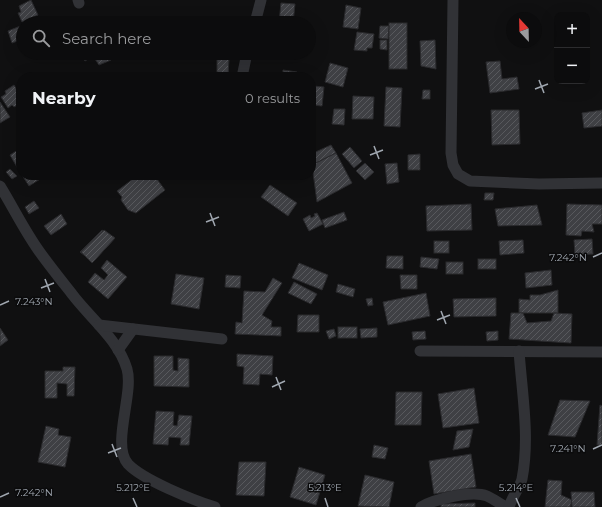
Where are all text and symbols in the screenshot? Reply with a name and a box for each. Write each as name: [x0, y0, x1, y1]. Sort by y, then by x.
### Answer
north arrow: [506, 12, 542, 48]
map controls: [554, 12, 590, 84]
button: +: [554, 12, 590, 48]
search box: [16, 16, 316, 60]
icon: search: [30, 27, 52, 49]
text: Search here: [62, 29, 151, 48]
button: −: [554, 48, 590, 84]
text: Nearby: [32, 88, 96, 108]
text: 0 results: [245, 90, 300, 106]
text: 7.242°N: [549, 251, 587, 264]
text: 7.243°N: [15, 295, 53, 308]
text: 7.241°N: [550, 442, 586, 455]
text: 5.212°E: [116, 481, 150, 494]
text: 5.213°E: [308, 481, 342, 494]
text: 5.214°E: [499, 481, 533, 494]
text: 7.242°N: [15, 486, 53, 499]

